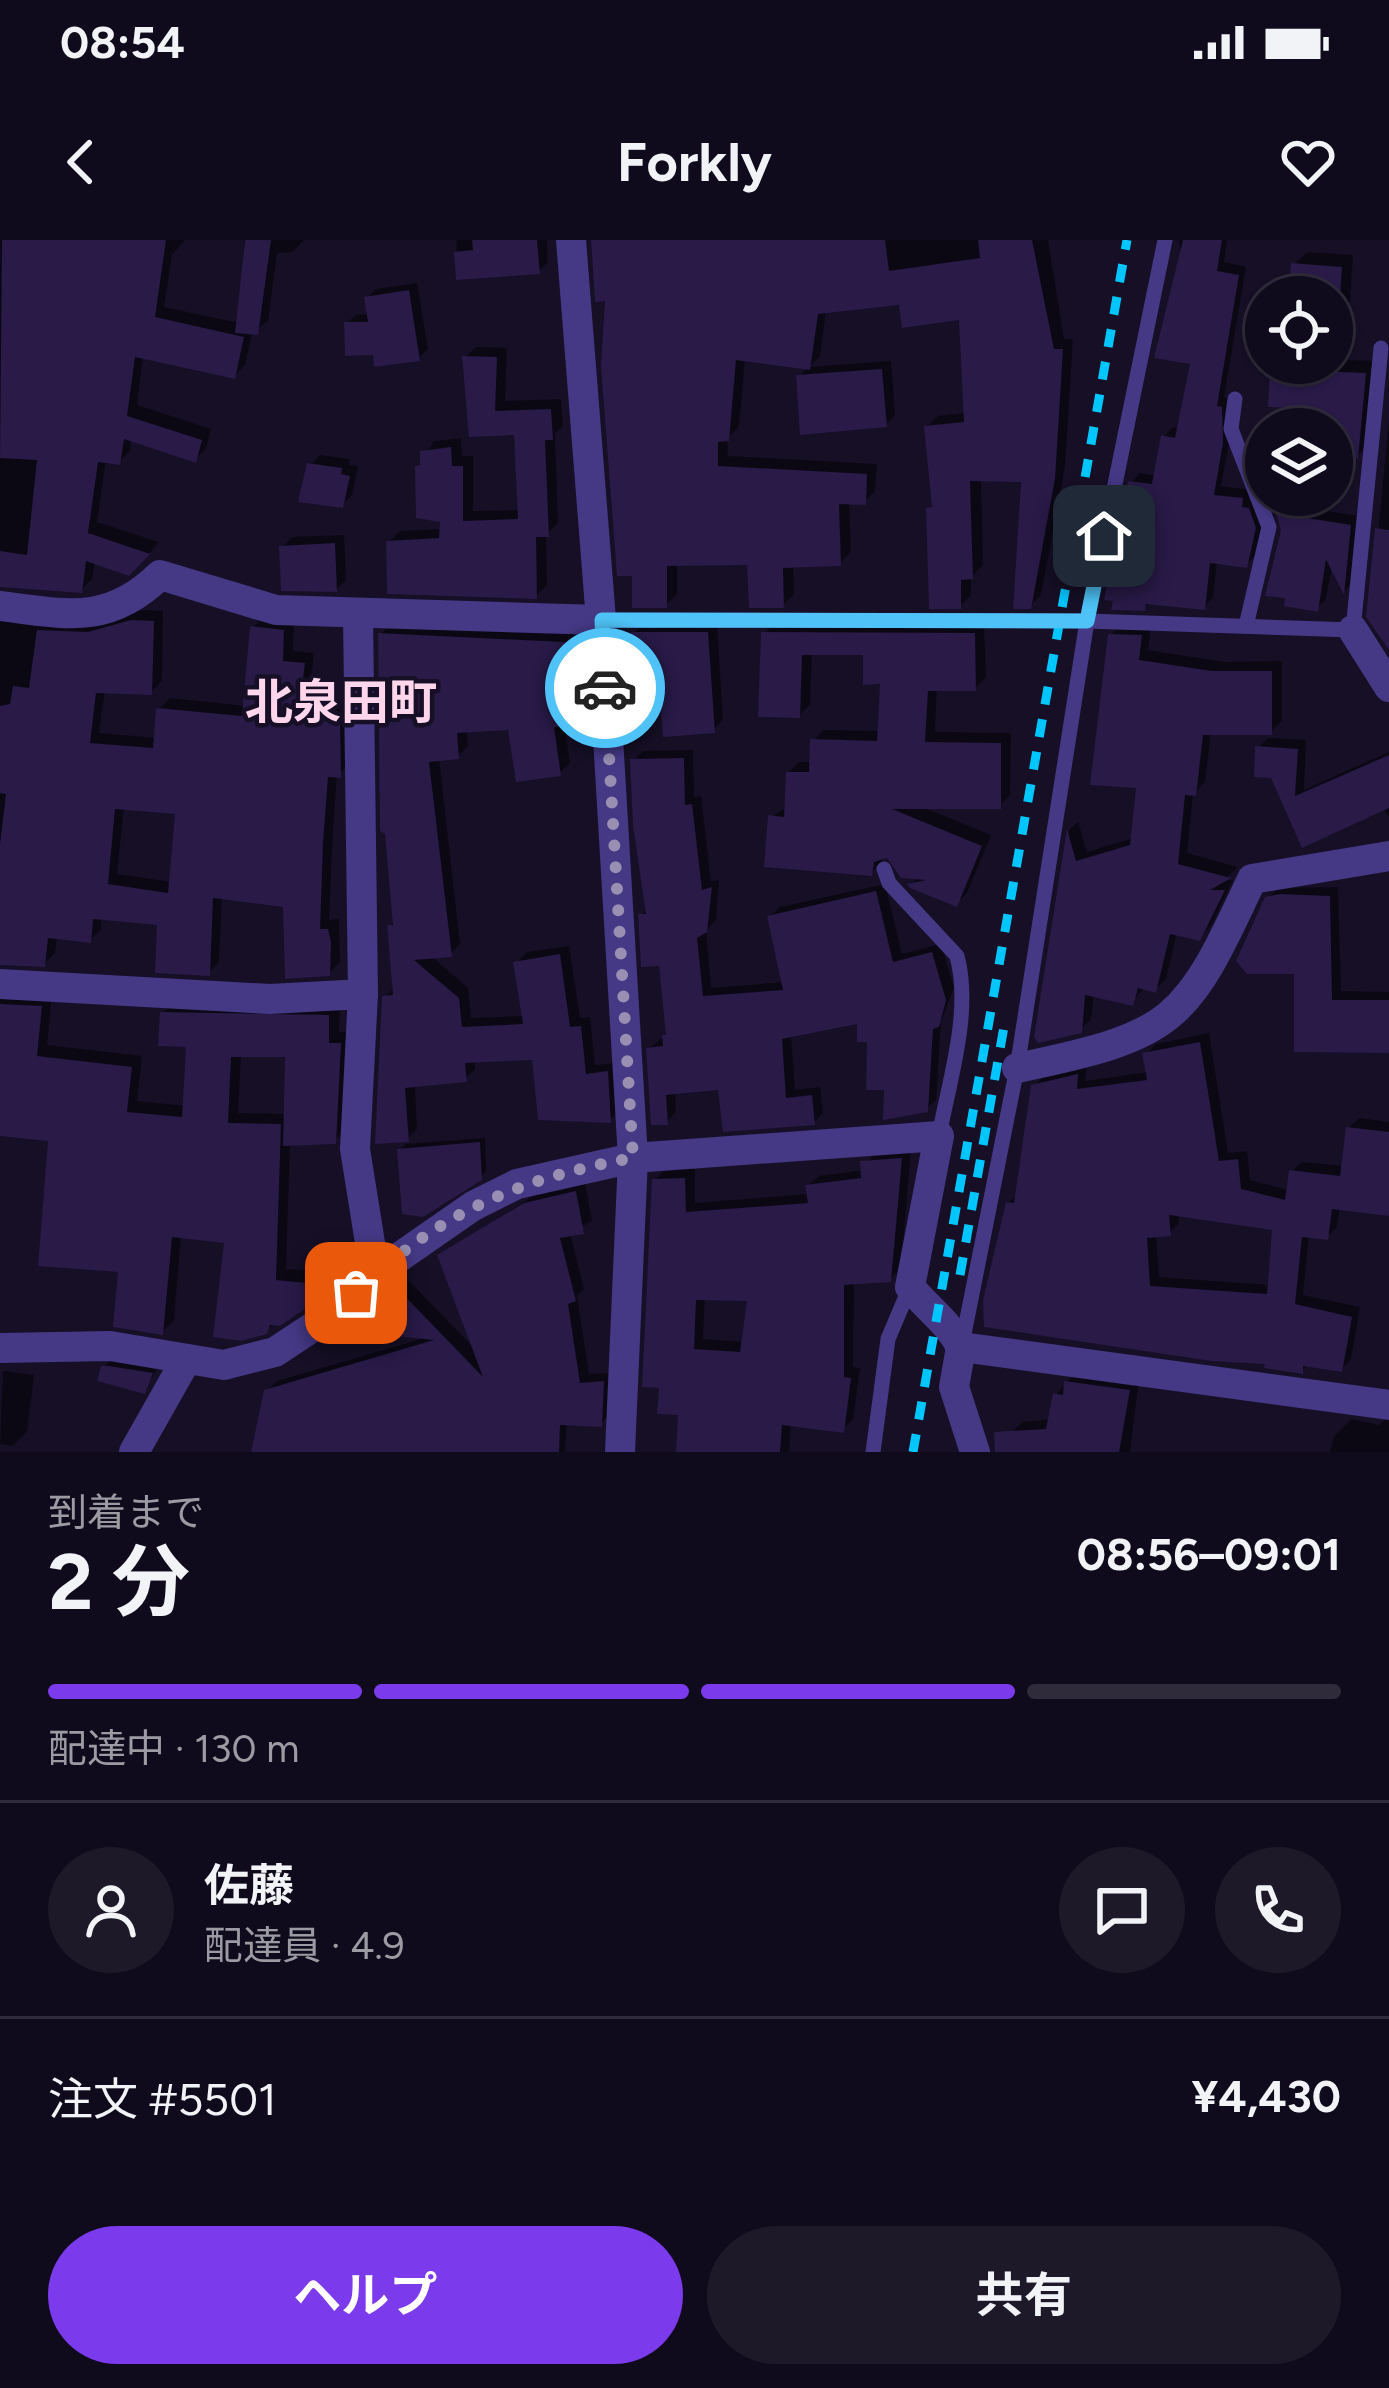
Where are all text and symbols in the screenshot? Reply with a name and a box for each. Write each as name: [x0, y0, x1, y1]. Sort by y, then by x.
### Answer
text: 08:54: [60, 15, 185, 69]
icon: back: [48, 129, 114, 195]
icon: heart: [1275, 129, 1341, 195]
text: Forkly: [617, 130, 772, 195]
map controls: [1245, 276, 1353, 516]
button: locate: [1245, 276, 1353, 384]
button: layers: [1245, 408, 1353, 516]
pin: [1053, 485, 1155, 587]
icon: home: [1071, 503, 1137, 569]
courier: [545, 628, 665, 748]
icon: car: [572, 655, 638, 721]
district label: 北泉田町: [245, 673, 437, 731]
pin: [305, 1242, 407, 1344]
icon: bag: [323, 1260, 389, 1326]
text: 到着まで: [48, 1489, 204, 1536]
text: 08:56–09:01: [1077, 1527, 1341, 1581]
text: 2 分: [48, 1535, 190, 1629]
text: 配達中 · 130 m: [48, 1725, 299, 1772]
button: person: [48, 1847, 174, 1973]
button: chat: [1059, 1847, 1185, 1973]
button: phone: [1215, 1847, 1341, 1973]
text: 佐藤: [204, 1858, 294, 1912]
text: 配達員 · 4.9: [204, 1922, 405, 1969]
text: ¥4,430: [1191, 2069, 1341, 2123]
text: 注文 #5501: [48, 2072, 277, 2126]
button: ヘルプ: [48, 2226, 683, 2364]
button: 共有: [707, 2226, 1341, 2364]

